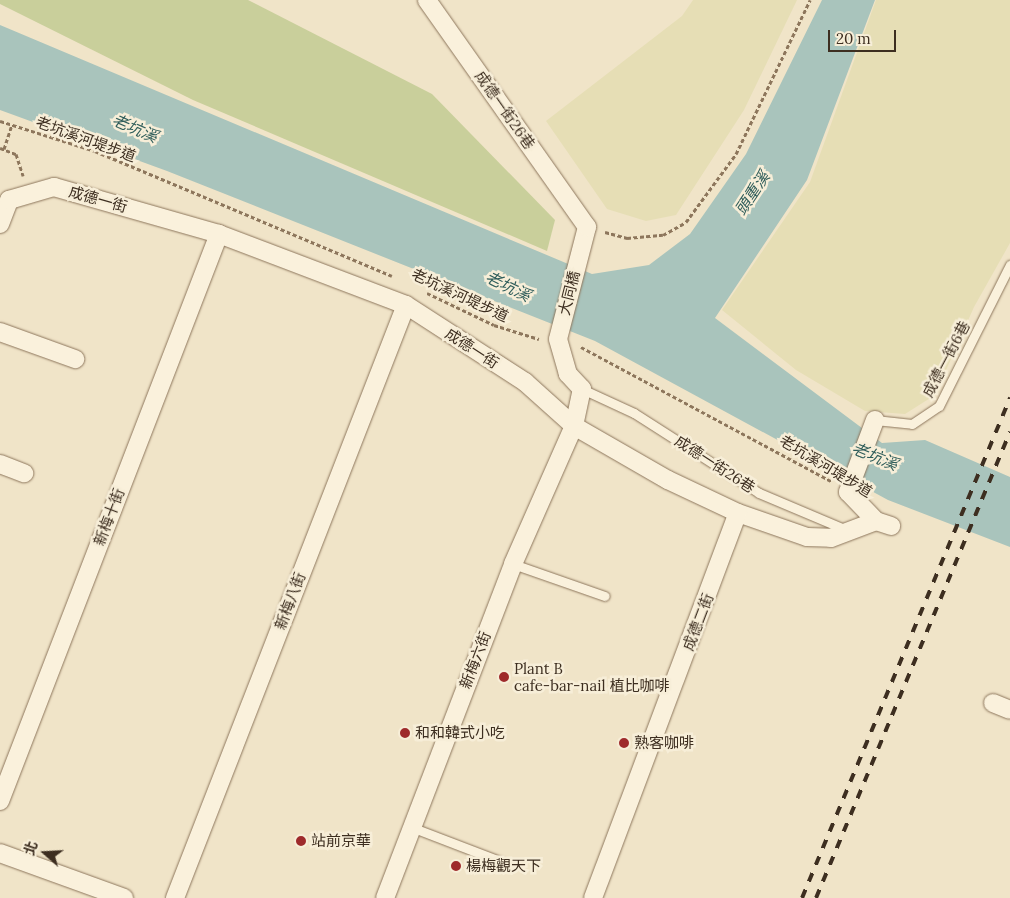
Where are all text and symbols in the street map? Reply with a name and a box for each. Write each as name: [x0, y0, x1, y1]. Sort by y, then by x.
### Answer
scale bar: [830, 20, 898, 52]
text: 20 m: [836, 29, 871, 48]
street label: 成德一街26巷: [471, 67, 539, 153]
water label: 老坑溪: [109, 110, 161, 146]
street label: 老坑溪河堤步道: [34, 113, 138, 165]
water label: 頭重溪: [731, 168, 773, 218]
street label: 成德一街: [67, 182, 129, 216]
street label: 老坑溪河堤步道: [409, 265, 511, 325]
water label: 老坑溪: [482, 267, 534, 305]
street label: 大同橋: [555, 269, 583, 317]
street label: 成德一街6巷: [918, 318, 974, 400]
street label: 成德一街: [442, 324, 502, 372]
street label: 成德一街26巷: [672, 431, 758, 497]
street label: 老坑溪河堤步道: [776, 431, 876, 501]
water label: 老坑溪: [849, 438, 901, 474]
street label: 新梅十街: [90, 486, 128, 548]
street label: 新梅八街: [271, 570, 309, 632]
street label: 成德二街: [679, 591, 717, 653]
street label: 新梅六街: [456, 629, 494, 691]
place label: Plant B cafe-bar-nail 植比咖啡: [514, 659, 669, 694]
marker: Plant B cafe-bar-nail 植比咖啡: [498, 671, 510, 683]
place label: 和和韓式小吃: [415, 724, 505, 742]
marker: 和和韓式小吃: [399, 727, 411, 739]
place label: 熟客咖啡: [634, 734, 694, 752]
marker: 熟客咖啡: [618, 737, 630, 749]
north arrow: [20, 828, 70, 878]
place label: 站前京華: [311, 832, 371, 850]
marker: 站前京華: [295, 835, 307, 847]
text: 北: [20, 839, 42, 858]
place label: 楊梅觀天下: [466, 857, 541, 875]
marker: 楊梅觀天下: [450, 860, 462, 872]

